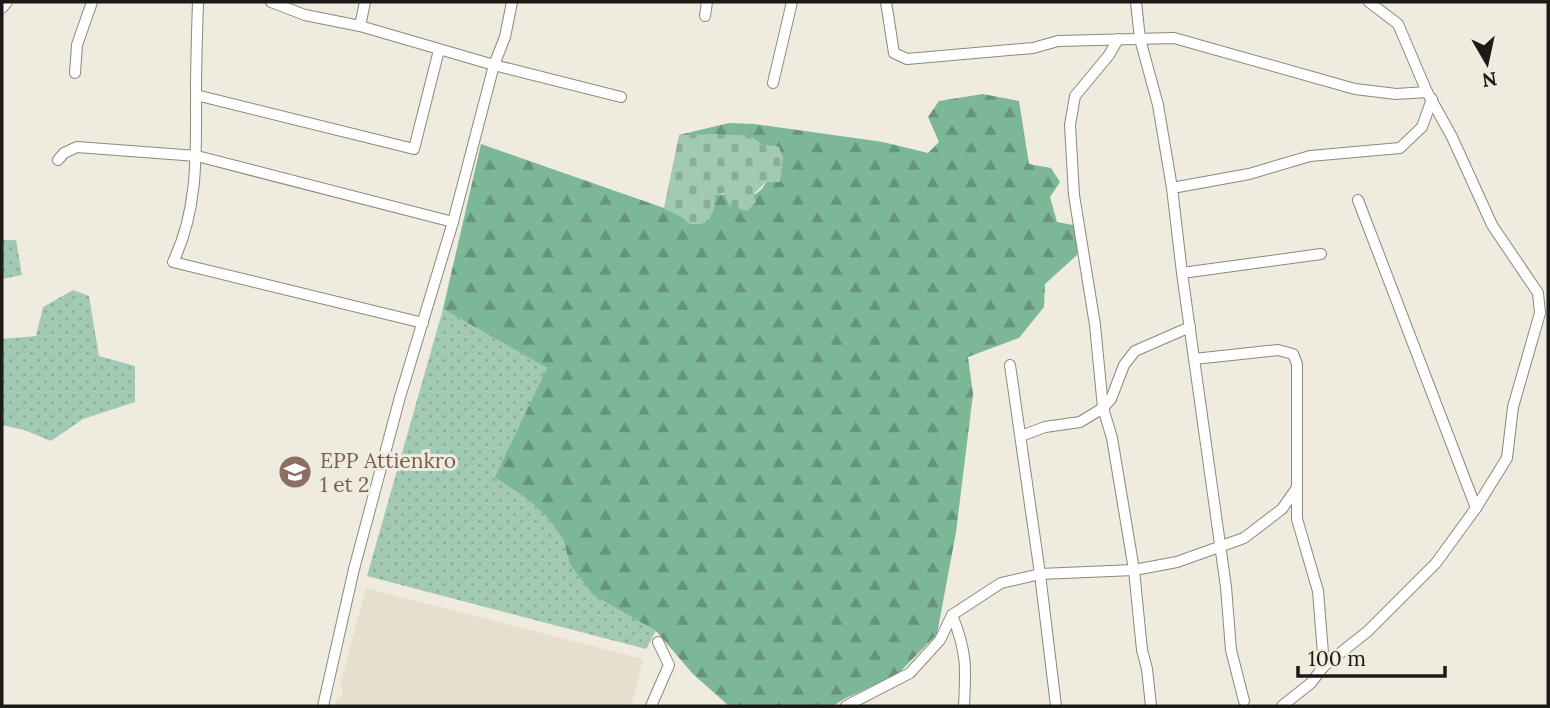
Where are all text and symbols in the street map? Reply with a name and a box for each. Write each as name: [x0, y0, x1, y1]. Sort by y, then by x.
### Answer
north arrow: [1452, 28, 1522, 98]
text: N: [1480, 67, 1499, 93]
place label: EPP Attienkro 1 et 2: [320, 447, 456, 498]
school or university icon: EPP Attienkro 1 et 2: [276, 453, 314, 491]
scale bar: [1298, 634, 1445, 678]
text: 100 m: [1308, 645, 1366, 672]

